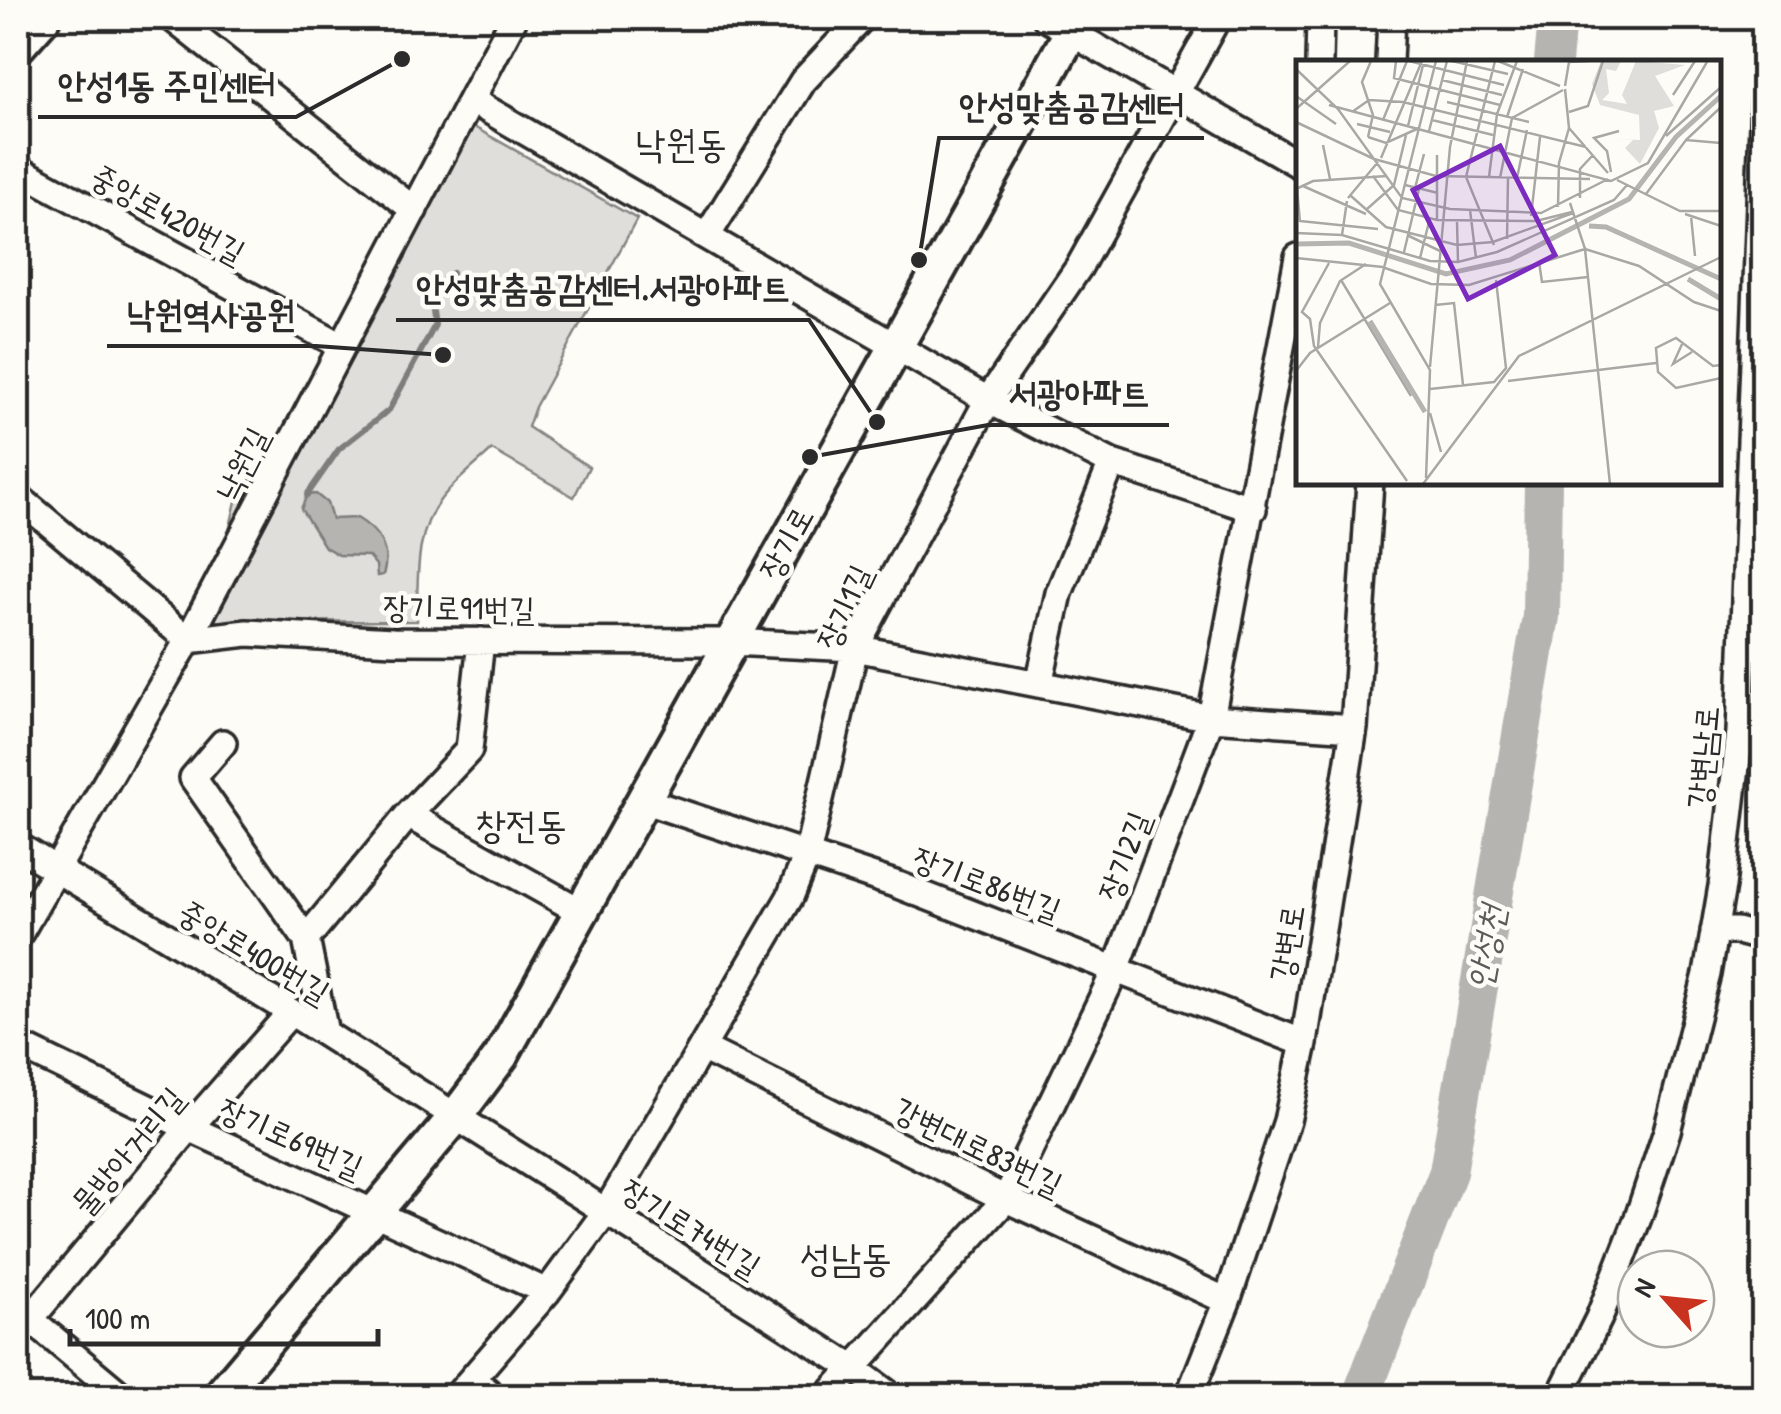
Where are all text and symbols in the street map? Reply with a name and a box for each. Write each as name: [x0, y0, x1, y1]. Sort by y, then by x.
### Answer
callout: 안성1동 주민센터: [38, 52, 296, 117]
inset map: [1296, 60, 1721, 485]
text: 안성1동 주민센터: [58, 61, 276, 108]
callout: 안성맞춤공감센터: [939, 73, 1204, 138]
text: 안성맞춤공감센터: [959, 82, 1185, 129]
district label: 낙원동: [635, 117, 727, 169]
street label: 중앙로420번길: [83, 154, 253, 274]
callout: 안성맞춤공감센터.서광아파트: [396, 255, 809, 320]
text: 안성맞춤공감센터.서광아파트: [416, 264, 790, 311]
callout: 낙원역사공원: [107, 281, 316, 346]
text: 낙원역사공원: [127, 290, 295, 337]
callout: 서광아파트: [988, 360, 1169, 425]
text: 서광아파트: [1009, 369, 1149, 416]
street label: 낙원길: [205, 420, 278, 508]
street label: 장기로: [748, 499, 823, 587]
street label: 장기1길: [805, 557, 882, 656]
street label: 장기로91번길: [383, 585, 535, 630]
street label: 강변남로: [1677, 704, 1728, 810]
district label: 창전동: [475, 798, 567, 850]
street label: 장기2길: [1087, 805, 1160, 907]
street label: 장기로86번길: [907, 836, 1067, 931]
street label: 중앙로400번길: [171, 890, 338, 1014]
water label: 안성천: [1455, 897, 1517, 993]
street label: 강변로: [1259, 901, 1314, 984]
street label: 물방아거리길: [61, 1078, 194, 1224]
street label: 장기로69번길: [212, 1087, 370, 1188]
street label: 강변대로83번길: [887, 1087, 1070, 1206]
street label: 장기로74번길: [613, 1168, 769, 1287]
district label: 성남동: [800, 1231, 892, 1283]
north arrow: [1616, 1249, 1716, 1349]
text: N: [1623, 1272, 1664, 1303]
scale bar: [70, 1284, 378, 1346]
text: 100 m: [85, 1298, 150, 1338]

